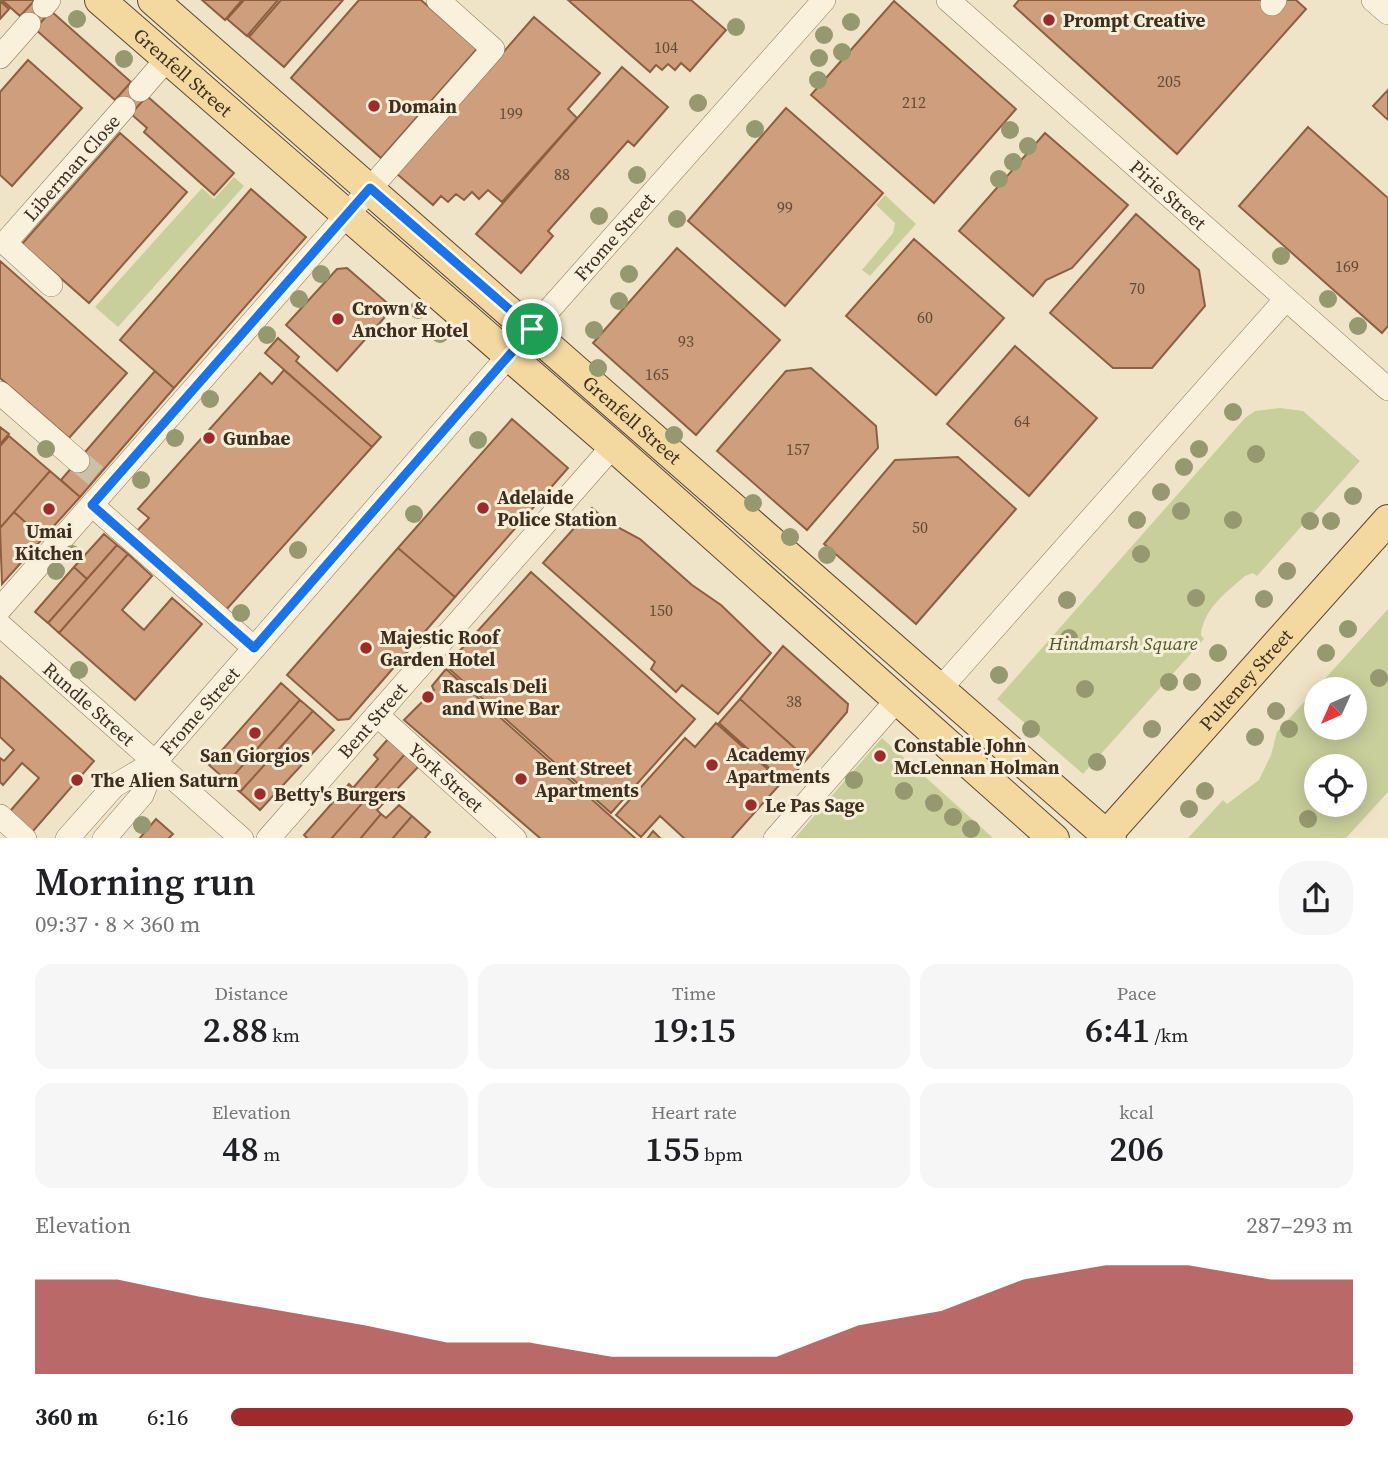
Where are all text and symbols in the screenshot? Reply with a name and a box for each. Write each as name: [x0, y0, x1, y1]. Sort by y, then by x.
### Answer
place label: Prompt Creative: [1063, 7, 1206, 33]
marker: Prompt Creative: [1041, 12, 1057, 28]
street label: Grenfell Street: [128, 22, 239, 123]
house number: 104: [654, 36, 678, 58]
house number: 205: [1157, 70, 1181, 92]
house number: 212: [902, 91, 926, 113]
place label: Domain: [388, 93, 457, 119]
marker: Domain: [366, 98, 382, 114]
house number: 199: [499, 102, 523, 124]
street label: Liberman Close: [17, 108, 126, 226]
street label: Pirie Street: [1124, 154, 1213, 236]
house number: 88: [554, 163, 570, 185]
street label: Frome Street: [568, 186, 661, 286]
house number: 99: [777, 196, 793, 218]
house number: 169: [1335, 255, 1359, 277]
house number: 70: [1129, 277, 1145, 299]
place label: Crown & Anchor Hotel: [352, 295, 468, 343]
pin: [502, 299, 562, 359]
house number: 60: [917, 306, 933, 328]
icon: arrive: [513, 310, 551, 348]
marker: Crown & Anchor Hotel: [330, 311, 346, 327]
house number: 93: [678, 330, 694, 352]
house number: 165: [645, 363, 669, 385]
street label: Grenfell Street: [577, 369, 688, 471]
house number: 64: [1014, 410, 1030, 432]
place label: Gunbae: [223, 425, 290, 451]
marker: Gunbae: [201, 430, 217, 446]
house number: 157: [786, 438, 810, 460]
place label: Adelaide Police Station: [497, 484, 617, 532]
marker: Adelaide Police Station: [475, 500, 491, 516]
marker: Umai Kitchen: [41, 501, 57, 517]
house number: 50: [912, 516, 928, 538]
place label: Umai Kitchen: [15, 518, 84, 566]
house number: 150: [649, 599, 673, 621]
street label: Pulteney Street: [1193, 622, 1299, 736]
place label: Majestic Roof Garden Hotel: [380, 624, 501, 672]
park label: Hindmarsh Square: [1047, 630, 1198, 656]
marker: Majestic Roof Garden Hotel: [358, 640, 374, 656]
street label: Rundle Street: [38, 656, 141, 752]
street label: Frome Street: [154, 661, 246, 761]
place label: Rascals Deli and Wine Bar: [442, 673, 560, 721]
street label: Bent Street: [332, 676, 413, 764]
north arrow: [1304, 677, 1367, 740]
map controls: [1304, 677, 1367, 817]
marker: Rascals Deli and Wine Bar: [420, 689, 436, 705]
house number: 38: [786, 690, 802, 712]
marker: San Giorgios: [247, 725, 263, 741]
place label: Constable John McLennan Holman: [894, 732, 1060, 780]
street label: York Street: [403, 737, 490, 818]
place label: Academy Apartments: [726, 741, 830, 789]
place label: San Giorgios: [200, 742, 310, 768]
marker: Constable John McLennan Holman: [872, 748, 888, 764]
button: locate: [1304, 754, 1367, 817]
place label: Bent Street Apartments: [535, 755, 639, 803]
marker: Academy Apartments: [704, 757, 720, 773]
place label: The Alien Saturn: [91, 767, 239, 793]
marker: Bent Street Apartments: [513, 771, 529, 787]
marker: The Alien Saturn: [69, 772, 85, 788]
place label: Betty's Burgers: [274, 781, 406, 807]
marker: Betty's Burgers: [252, 786, 268, 802]
place label: Le Pas Sage: [765, 792, 864, 818]
marker: Le Pas Sage: [743, 797, 759, 813]
text: Morning run: [35, 856, 256, 908]
button: share: [1279, 861, 1353, 935]
text: 09:37 · 8 × 360 m: [35, 908, 201, 940]
text: Distance: [215, 980, 288, 1006]
text: Time: [672, 980, 716, 1006]
text: Pace: [1117, 980, 1157, 1006]
text: 2.88: [203, 1006, 268, 1054]
text: 19:15: [652, 1006, 736, 1054]
text: 6:41: [1085, 1006, 1150, 1054]
text: km: [268, 1022, 300, 1048]
text: /km: [1150, 1022, 1188, 1048]
text: Elevation: [212, 1099, 291, 1125]
text: Heart rate: [651, 1099, 737, 1125]
text: kcal: [1119, 1099, 1154, 1125]
text: 48: [222, 1125, 259, 1173]
text: 155: [645, 1125, 700, 1173]
text: 206: [1109, 1125, 1164, 1173]
text: m: [259, 1141, 280, 1167]
text: bpm: [700, 1141, 743, 1167]
text: Elevation: [35, 1209, 131, 1241]
text: 287–293 m: [1246, 1209, 1353, 1241]
text: 360 m: [35, 1401, 98, 1433]
text: 6:16: [147, 1401, 188, 1433]

